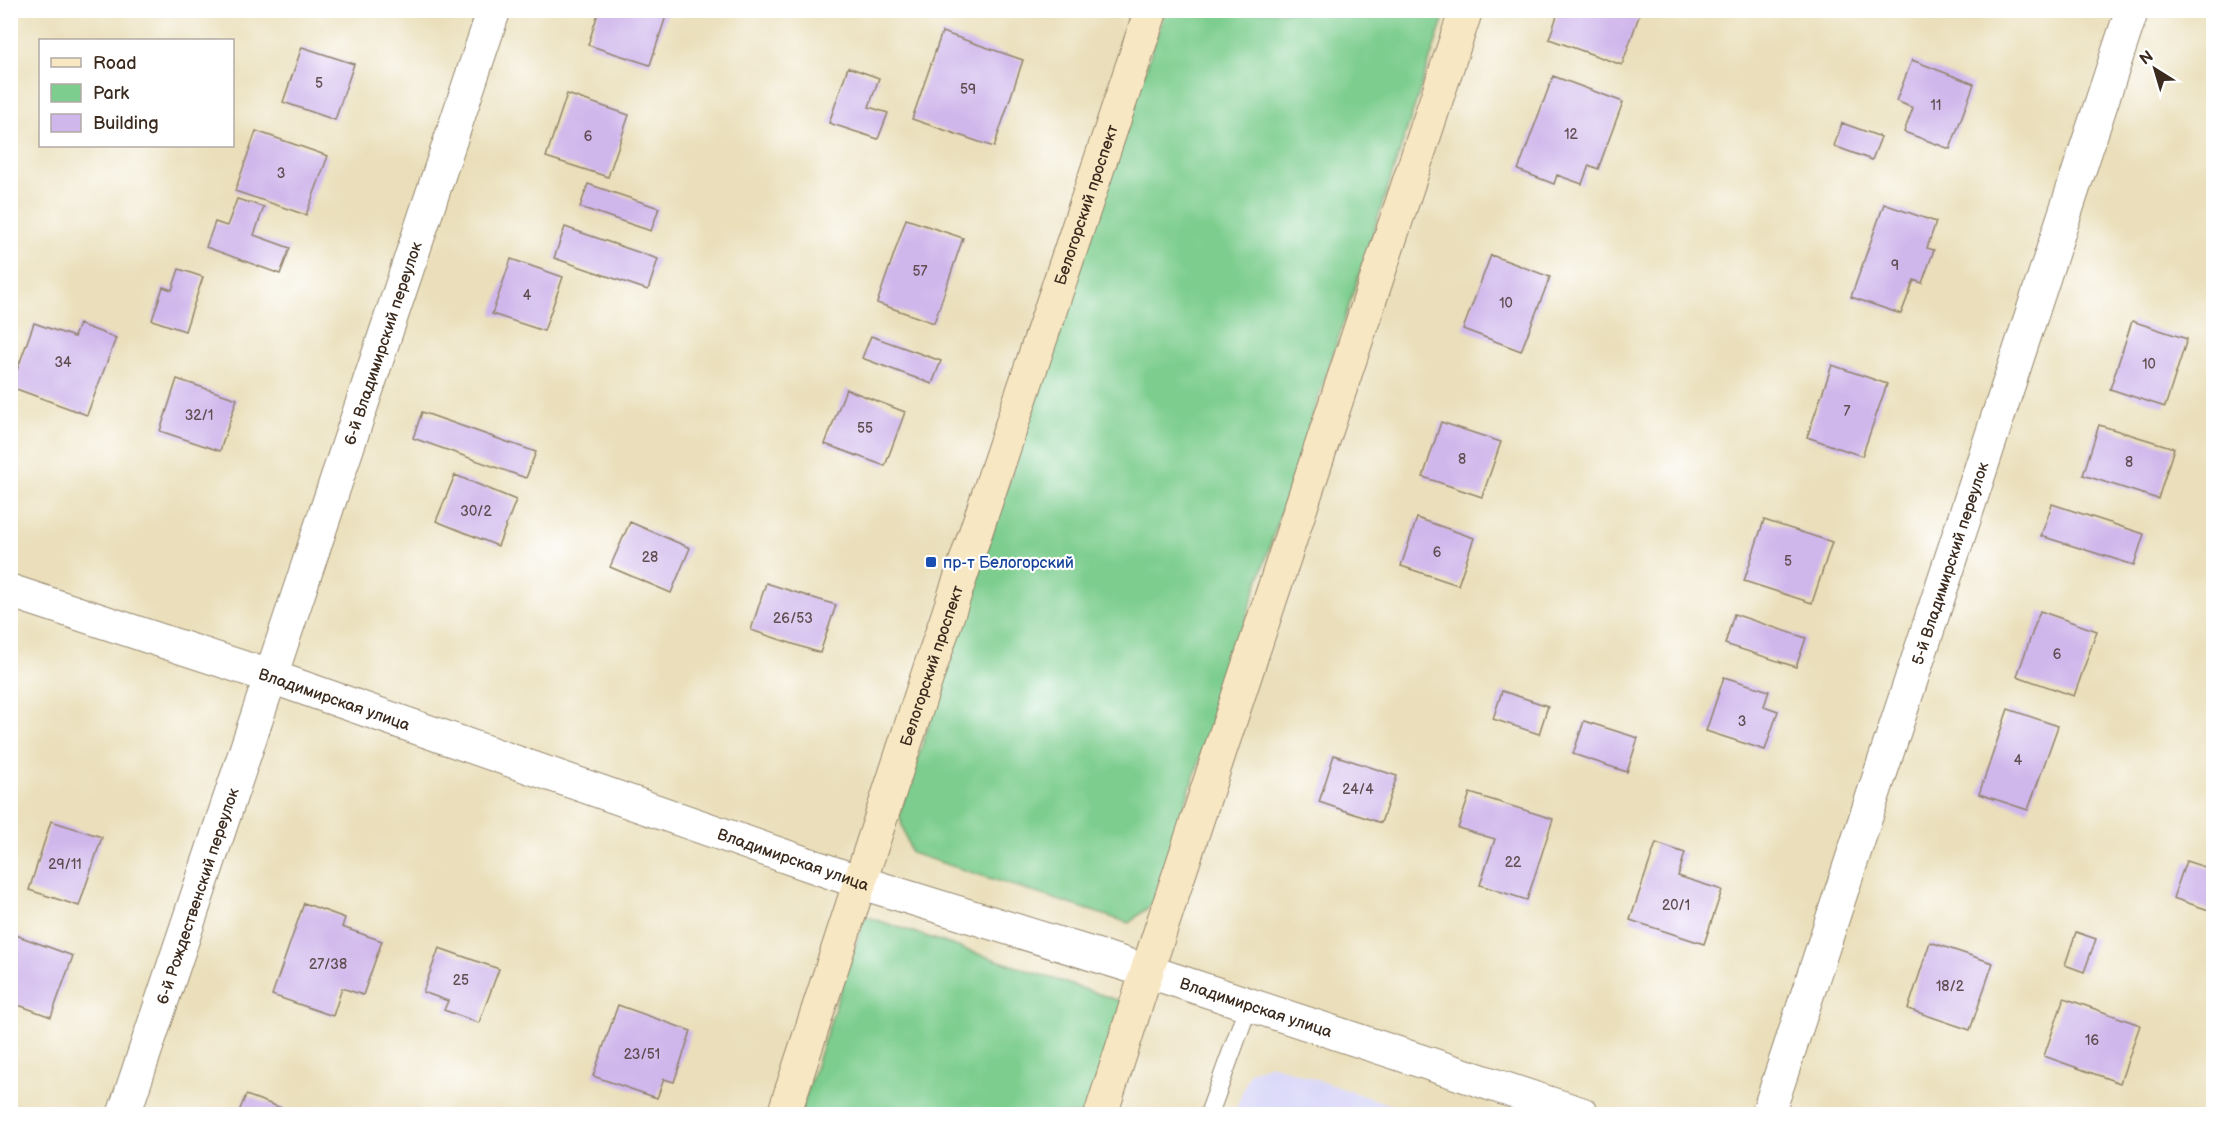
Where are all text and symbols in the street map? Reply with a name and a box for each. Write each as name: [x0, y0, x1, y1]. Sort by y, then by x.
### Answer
legend: [39, 39, 234, 147]
north arrow: [2125, 39, 2185, 99]
text: N: [2136, 47, 2157, 69]
text: Road: [93, 53, 137, 74]
house number: 5: [315, 75, 323, 92]
house number: 59: [960, 81, 976, 98]
text: Park: [93, 83, 129, 104]
house number: 11: [1931, 97, 1941, 114]
text: Building: [93, 113, 159, 134]
street label: Белогорский проспект: [1051, 122, 1123, 288]
house number: 12: [1564, 126, 1579, 143]
house number: 6: [584, 128, 593, 145]
house number: 3: [277, 165, 285, 182]
street label: 6-й Владимирский переулок: [341, 239, 427, 448]
house number: 9: [1891, 257, 1899, 274]
house number: 57: [913, 263, 928, 280]
house number: 4: [523, 287, 532, 304]
house number: 10: [1499, 295, 1513, 312]
house number: 34: [54, 354, 72, 371]
house number: 10: [2142, 356, 2156, 373]
house number: 7: [1844, 403, 1851, 420]
house number: 32/1: [185, 407, 213, 424]
house number: 55: [857, 420, 873, 437]
house number: 8: [1458, 451, 1466, 468]
house number: 8: [2125, 454, 2133, 471]
street label: 5-й Владимирский переулок: [1909, 459, 1994, 668]
house number: 30/2: [460, 503, 492, 520]
house number: 6: [1433, 544, 1442, 561]
house number: 28: [642, 549, 658, 566]
house number: 5: [1784, 553, 1792, 570]
place label: пр-т Белогорский: [943, 554, 1074, 573]
marker: пр-т Белогорский: [924, 555, 938, 569]
street label: Белогорский проспект: [897, 583, 968, 749]
house number: 26/53: [773, 610, 813, 627]
house number: 6: [2053, 646, 2062, 663]
street label: Владимирская улица: [256, 665, 413, 736]
house number: 3: [1738, 713, 1746, 730]
house number: 4: [2014, 752, 2023, 769]
house number: 24/4: [1342, 781, 1374, 798]
street label: 6-й Рождественский переулок: [153, 785, 244, 1007]
street label: Владимирская улица: [715, 825, 871, 896]
house number: 22: [1505, 854, 1522, 871]
house number: 29/11: [48, 856, 82, 873]
house number: 20/1: [1662, 897, 1690, 914]
house number: 27/38: [309, 956, 347, 973]
house number: 25: [453, 972, 469, 989]
street label: Владимирская улица: [1177, 974, 1335, 1042]
house number: 18/2: [1936, 978, 1965, 995]
house number: 16: [2085, 1032, 2099, 1049]
house number: 23/51: [624, 1046, 660, 1063]

